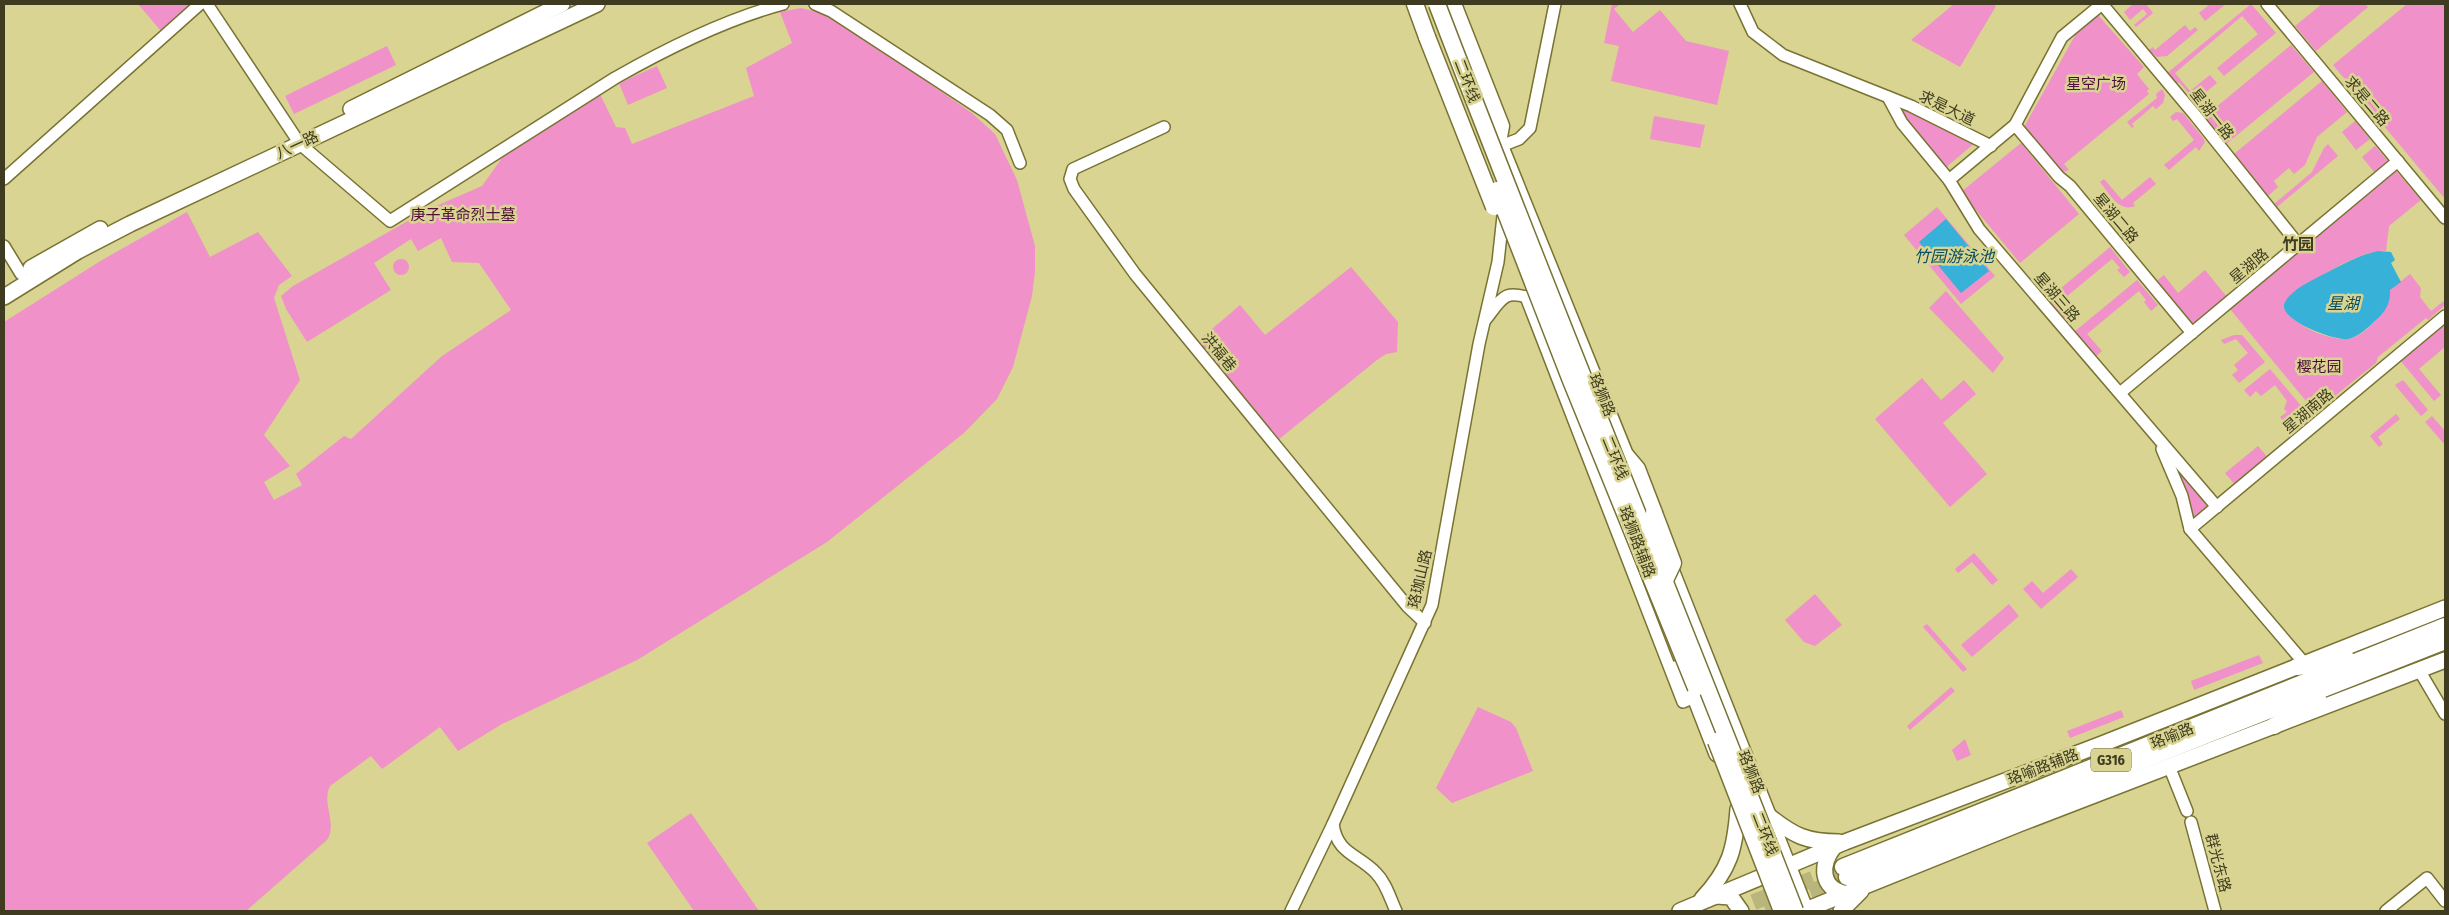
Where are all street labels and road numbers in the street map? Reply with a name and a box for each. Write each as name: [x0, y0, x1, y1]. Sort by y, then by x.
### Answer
street label: 二环线: [1451, 57, 1483, 105]
street label: 求是二路: [2341, 72, 2393, 130]
street label: 星湖一路: [2186, 85, 2238, 143]
street label: 求是大道: [1916, 87, 1978, 129]
street label: 八一路: [273, 127, 321, 163]
street label: 星湖二路: [2090, 189, 2142, 247]
street label: 星湖路: [2226, 245, 2272, 287]
street label: 星湖三路: [2031, 268, 2083, 326]
street label: 洪福巷: [1198, 329, 1240, 375]
street label: 珞狮路: [1585, 371, 1619, 419]
street label: 星湖南路: [2279, 385, 2337, 437]
street label: 二环线: [1598, 434, 1632, 482]
street label: 珞狮路辅路: [1615, 504, 1659, 580]
street label: 珞珈山路: [1404, 548, 1436, 610]
street label: 珞喻路: [2148, 719, 2196, 753]
street label: 珞喻路辅路: [2005, 745, 2081, 789]
street label: 珞狮路: [1734, 748, 1768, 796]
road number: G316: [2091, 748, 2131, 772]
street label: 二环线: [1749, 810, 1781, 858]
street label: 群光东路: [2202, 832, 2234, 894]

